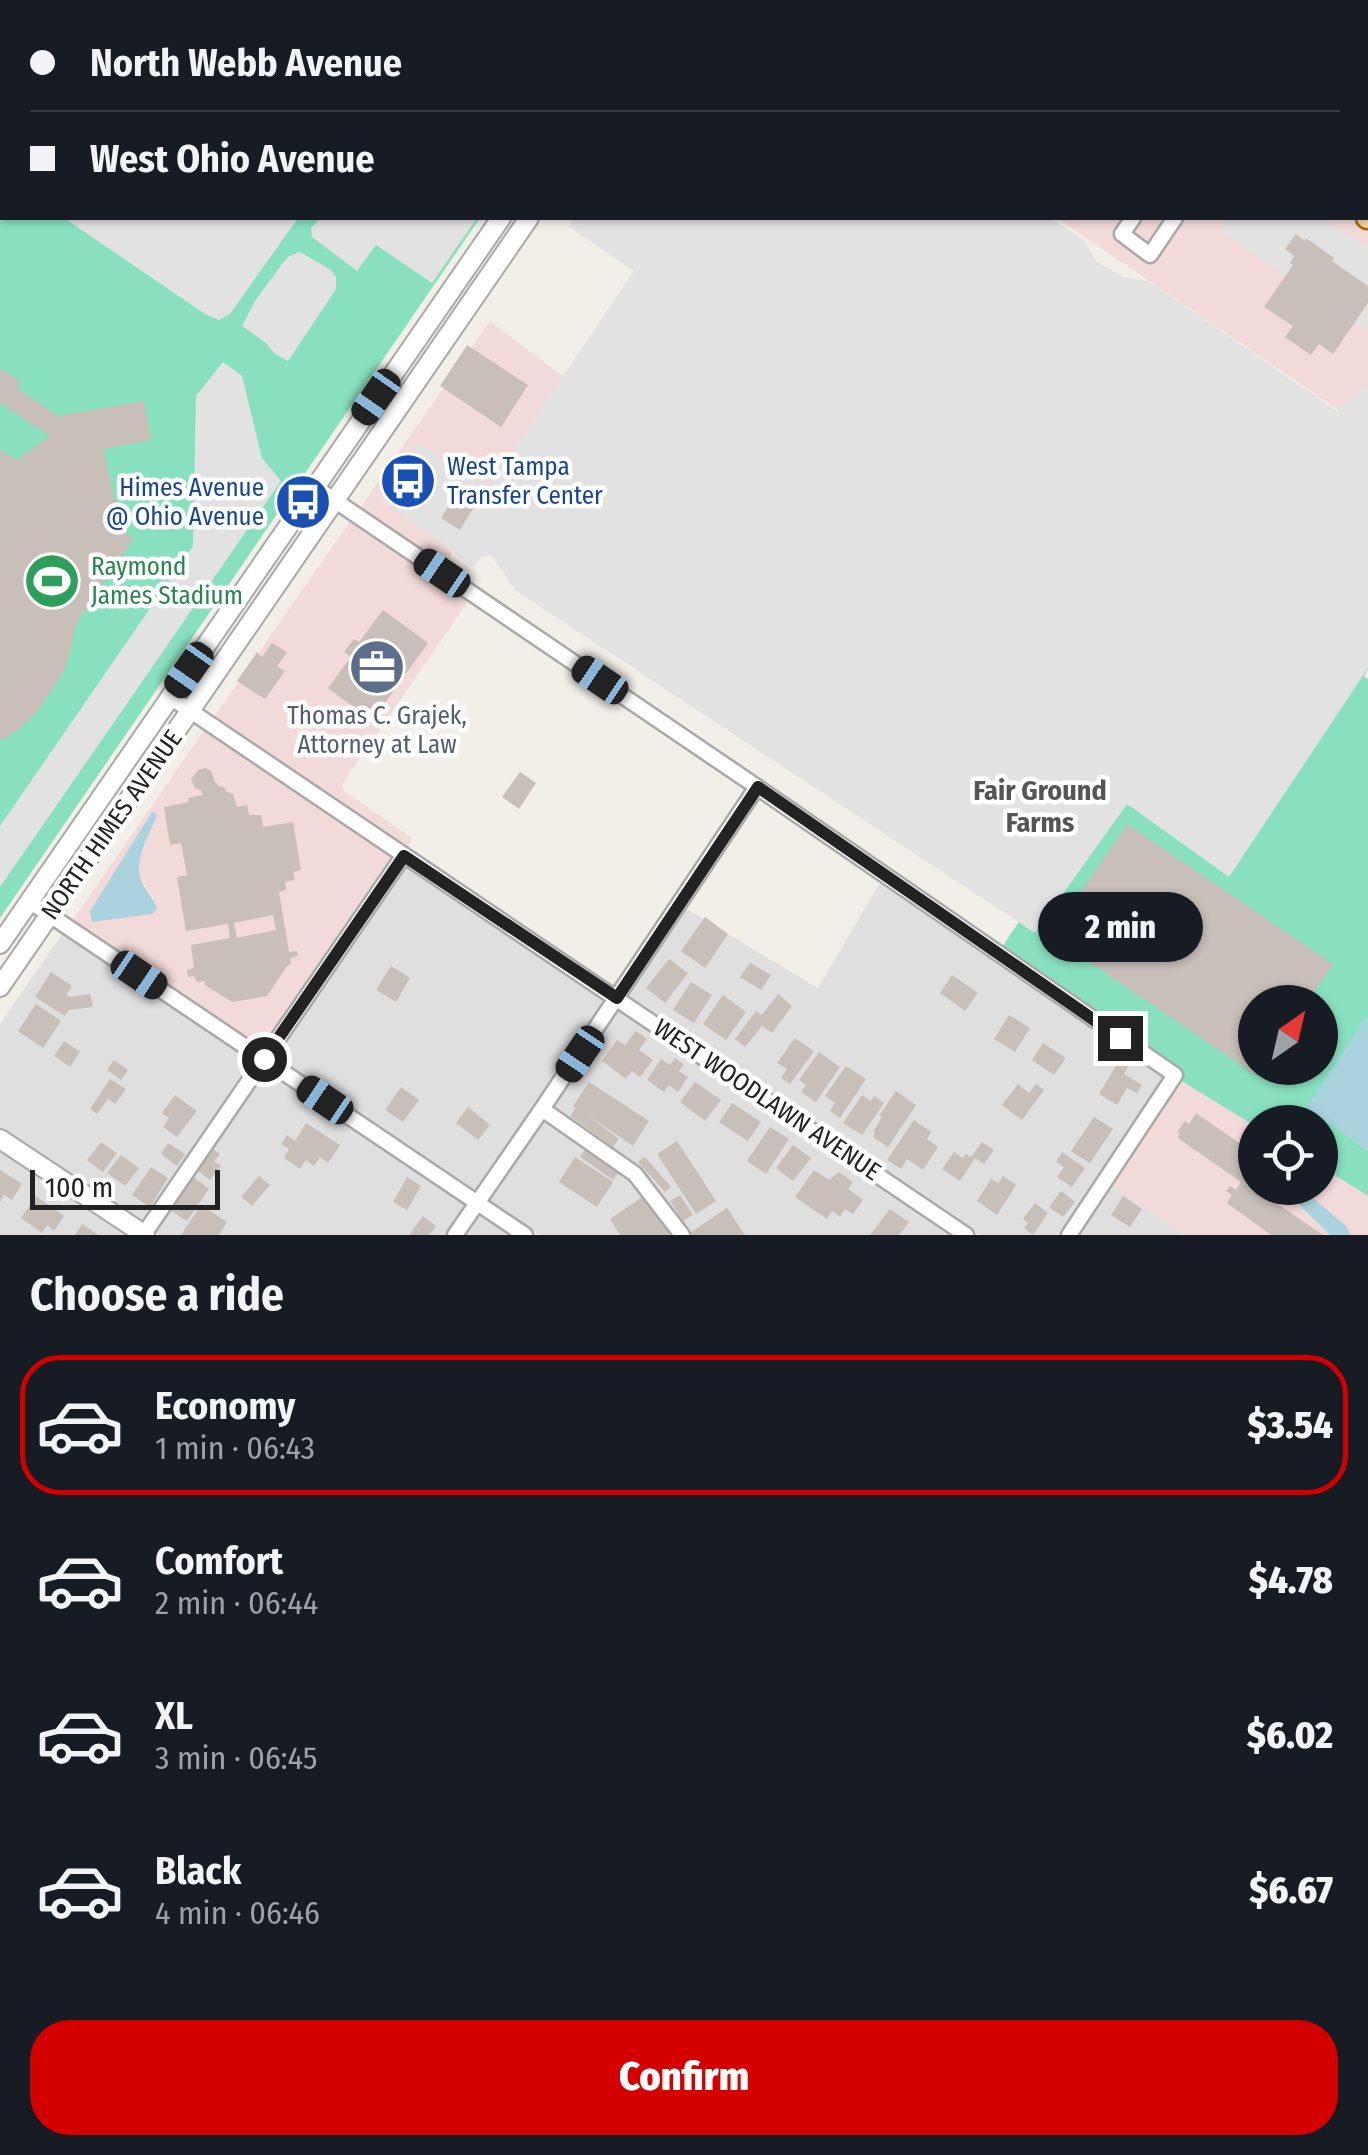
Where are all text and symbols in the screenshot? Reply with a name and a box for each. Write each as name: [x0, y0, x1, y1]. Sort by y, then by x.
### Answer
text: North Webb Avenue: [90, 40, 402, 86]
text: West Ohio Avenue: [90, 136, 374, 182]
car: [347, 364, 405, 430]
bus stop icon: West Tampa Transfer Center: [378, 451, 438, 511]
place label: West Tampa Transfer Center: [447, 452, 603, 511]
bus stop icon: Himes Avenue @ Ohio Avenue: [273, 472, 333, 532]
place label: Himes Avenue @ Ohio Avenue: [106, 473, 264, 532]
car: [409, 544, 475, 602]
sports icon: Raymond James Stadium: [22, 551, 82, 611]
place label: Raymond James Stadium: [91, 552, 243, 611]
car: [160, 637, 218, 703]
office icon: Thomas C. Grajek, Attorney at Law: [347, 637, 407, 697]
car: [567, 651, 633, 709]
place label: Thomas C. Grajek, Attorney at Law: [287, 701, 467, 760]
street label: NORTH HIMES AVENUE: [35, 724, 189, 926]
district label: Fair Ground Farms: [973, 774, 1107, 839]
callout: 2 min: [1038, 893, 1202, 963]
text: 2 min: [1085, 908, 1156, 946]
car: [106, 946, 172, 1004]
north arrow: [1238, 985, 1338, 1085]
map controls: [1238, 985, 1338, 1205]
street label: WEST WOODLAWN AVENUE: [648, 1013, 886, 1187]
route end: [1098, 1016, 1143, 1061]
car: [551, 1021, 609, 1087]
route start: [242, 1037, 287, 1082]
car: [292, 1071, 358, 1129]
button: locate: [1238, 1105, 1338, 1205]
scale bar: [30, 1165, 220, 1210]
text: 100 m: [45, 1171, 113, 1204]
text: Choose a ride: [30, 1268, 284, 1322]
icon: car: [35, 1380, 125, 1470]
text: Economy: [155, 1383, 295, 1429]
text: $3.54: [1247, 1402, 1333, 1448]
text: 1 min · 06:43: [155, 1429, 315, 1467]
icon: car: [35, 1535, 125, 1625]
text: Comfort: [155, 1538, 283, 1584]
text: $4.78: [1249, 1557, 1333, 1603]
text: 2 min · 06:44: [155, 1584, 318, 1622]
icon: car: [35, 1690, 125, 1780]
text: XL: [155, 1693, 193, 1739]
text: $6.02: [1247, 1712, 1333, 1758]
text: 3 min · 06:45: [155, 1739, 317, 1777]
icon: car: [35, 1845, 125, 1935]
text: Black: [155, 1848, 241, 1894]
text: $6.67: [1249, 1867, 1333, 1913]
text: 4 min · 06:46: [155, 1894, 320, 1932]
button: Confirm: [30, 2020, 1338, 2135]

